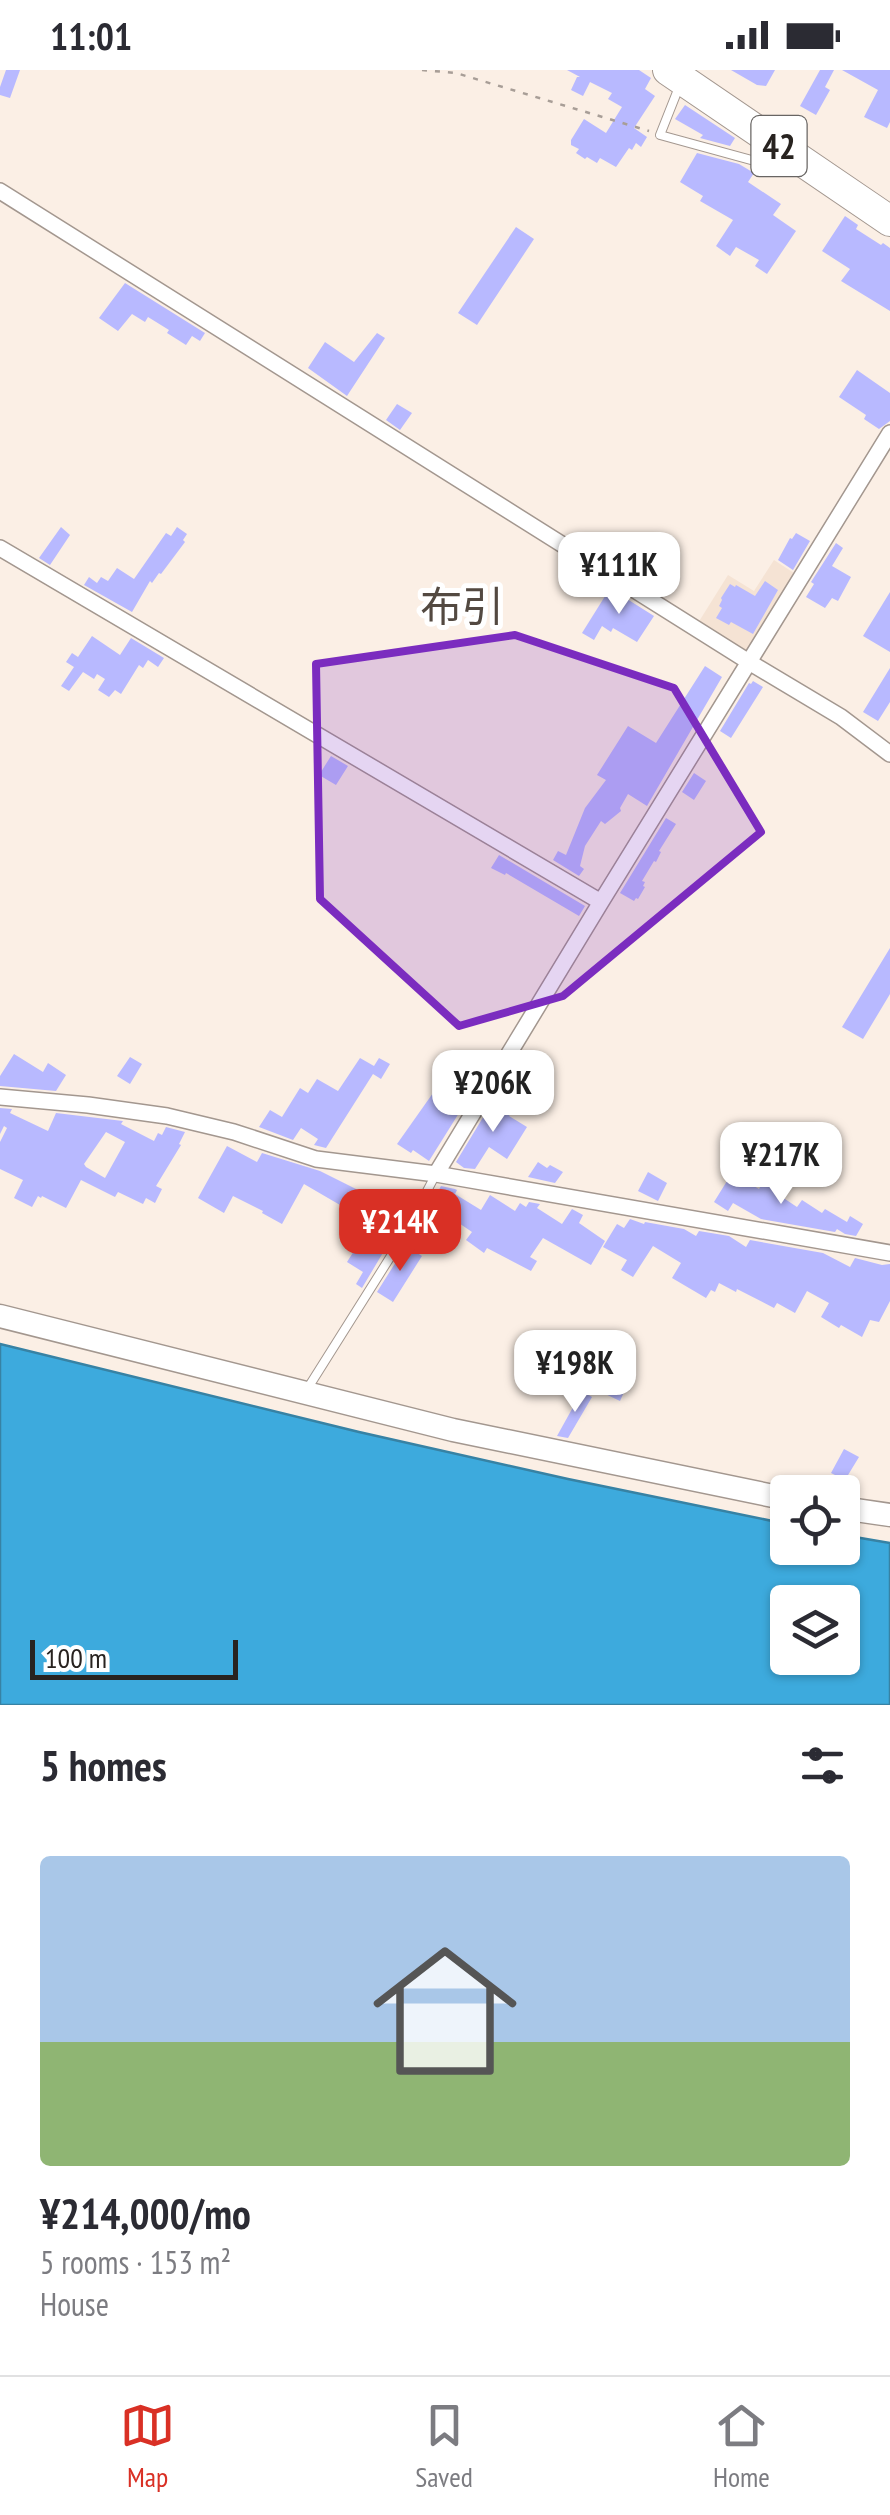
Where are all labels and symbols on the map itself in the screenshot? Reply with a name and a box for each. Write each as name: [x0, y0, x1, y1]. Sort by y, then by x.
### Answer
road number: 42: [752, 116, 806, 176]
pin: ¥111K: [549, 532, 689, 617]
district label: 布引: [420, 579, 504, 634]
pin: ¥206K: [423, 1050, 563, 1135]
pin: ¥217K: [711, 1122, 851, 1207]
pin: ¥214K: [330, 1189, 470, 1274]
pin: ¥198K: [505, 1330, 645, 1415]
scale bar: [30, 1635, 238, 1680]

